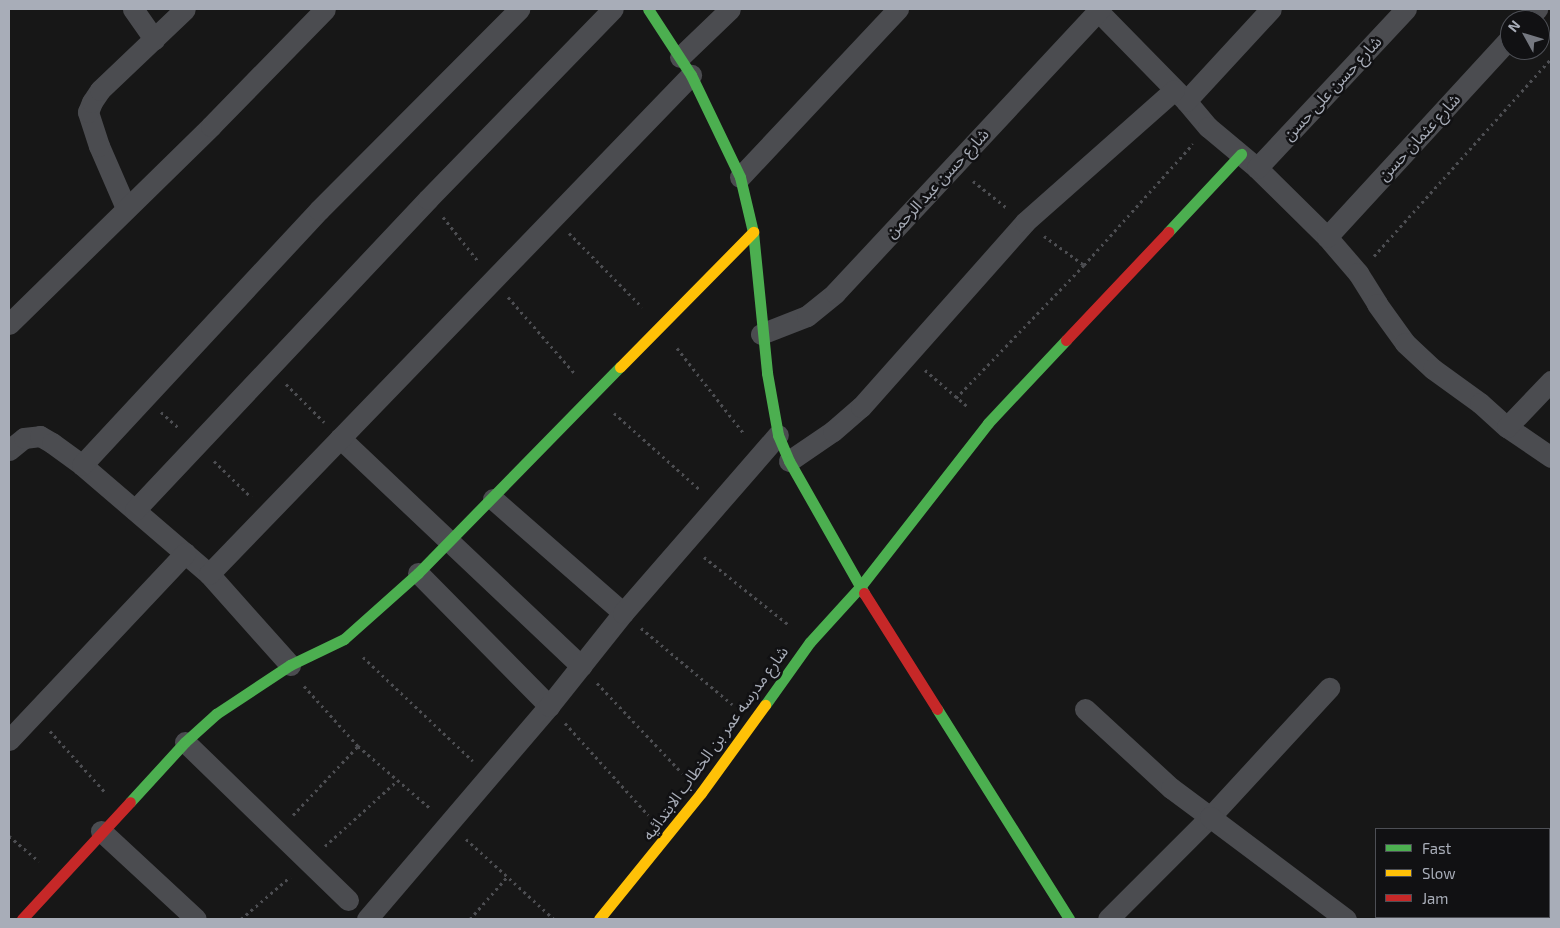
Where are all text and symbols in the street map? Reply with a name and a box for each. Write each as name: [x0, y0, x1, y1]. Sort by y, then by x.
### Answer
north arrow: [1500, 10, 1550, 60]
text: N: [1504, 17, 1524, 35]
street label: شارع حسن على حسن: [1279, 32, 1385, 144]
street label: شارع عثمان حسن: [1374, 90, 1464, 184]
street label: شارع حسن عبد الرحمن: [881, 124, 993, 242]
street label: شارع مدرسه عمر بن الخطاب الابتدائيه: [638, 642, 792, 844]
legend: [1375, 828, 1550, 918]
text: Fast: [1422, 839, 1451, 857]
text: Slow: [1422, 864, 1456, 882]
text: Jam: [1422, 889, 1448, 907]

